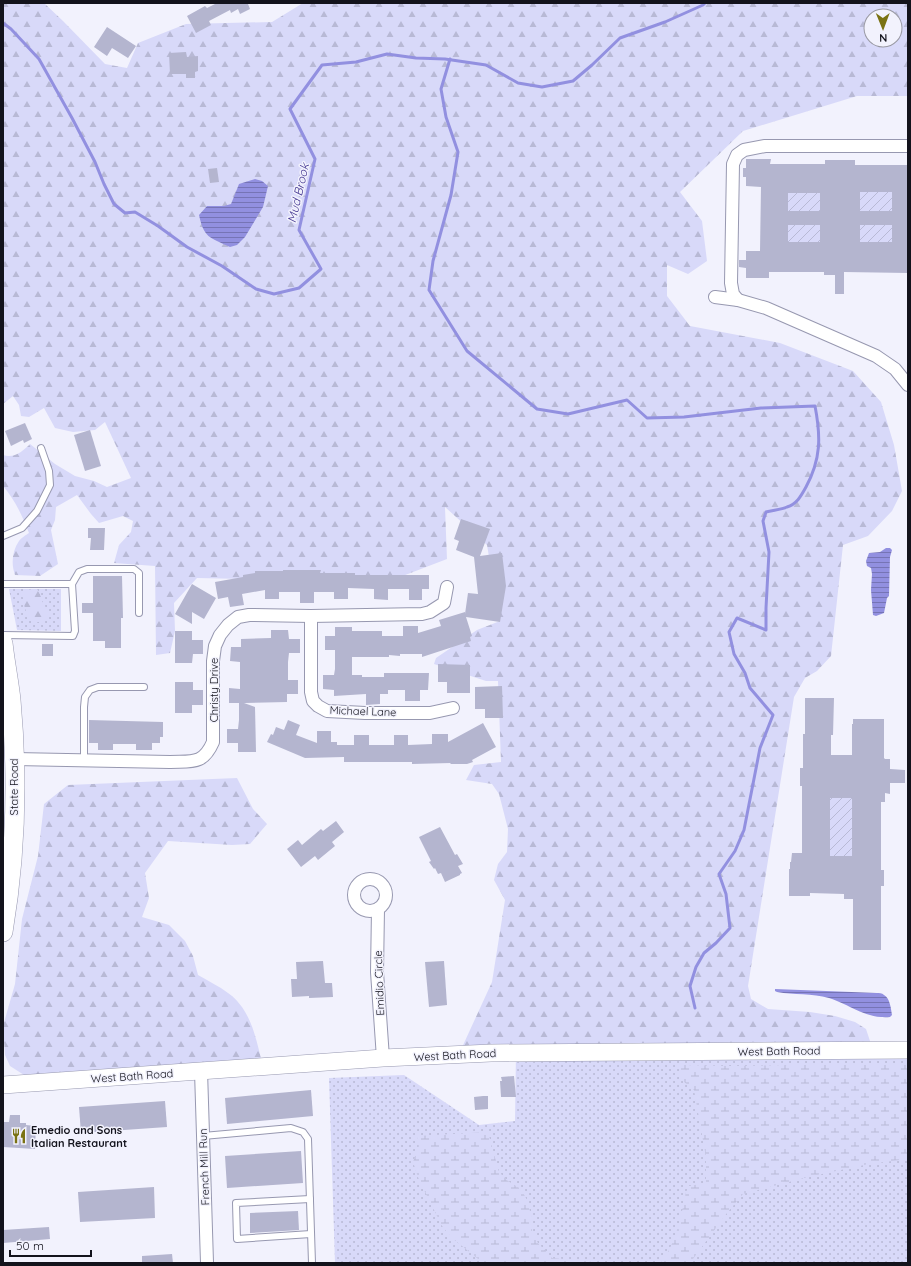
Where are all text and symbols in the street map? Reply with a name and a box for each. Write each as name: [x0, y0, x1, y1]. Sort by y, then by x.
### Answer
north arrow: [863, 8, 903, 48]
text: N: [879, 31, 887, 45]
water label: Mud Brook: [284, 160, 312, 224]
street label: Christy Drive: [207, 658, 221, 722]
street label: Michael Lane: [329, 703, 397, 719]
street label: State Road: [7, 759, 21, 815]
street label: Emidio Circle: [371, 950, 387, 1016]
street label: West Bath Road: [738, 1043, 820, 1059]
street label: West Bath Road: [413, 1046, 497, 1064]
street label: West Bath Road: [90, 1066, 174, 1086]
place label: Emedio and Sons Italian Restaurant: [31, 1123, 127, 1150]
restaurant icon: Emedio and Sons Italian Restaurant: [10, 1127, 28, 1145]
street label: French Mill Run: [196, 1128, 212, 1206]
scale bar: [10, 1232, 91, 1258]
text: 50 m: [16, 1238, 44, 1253]

